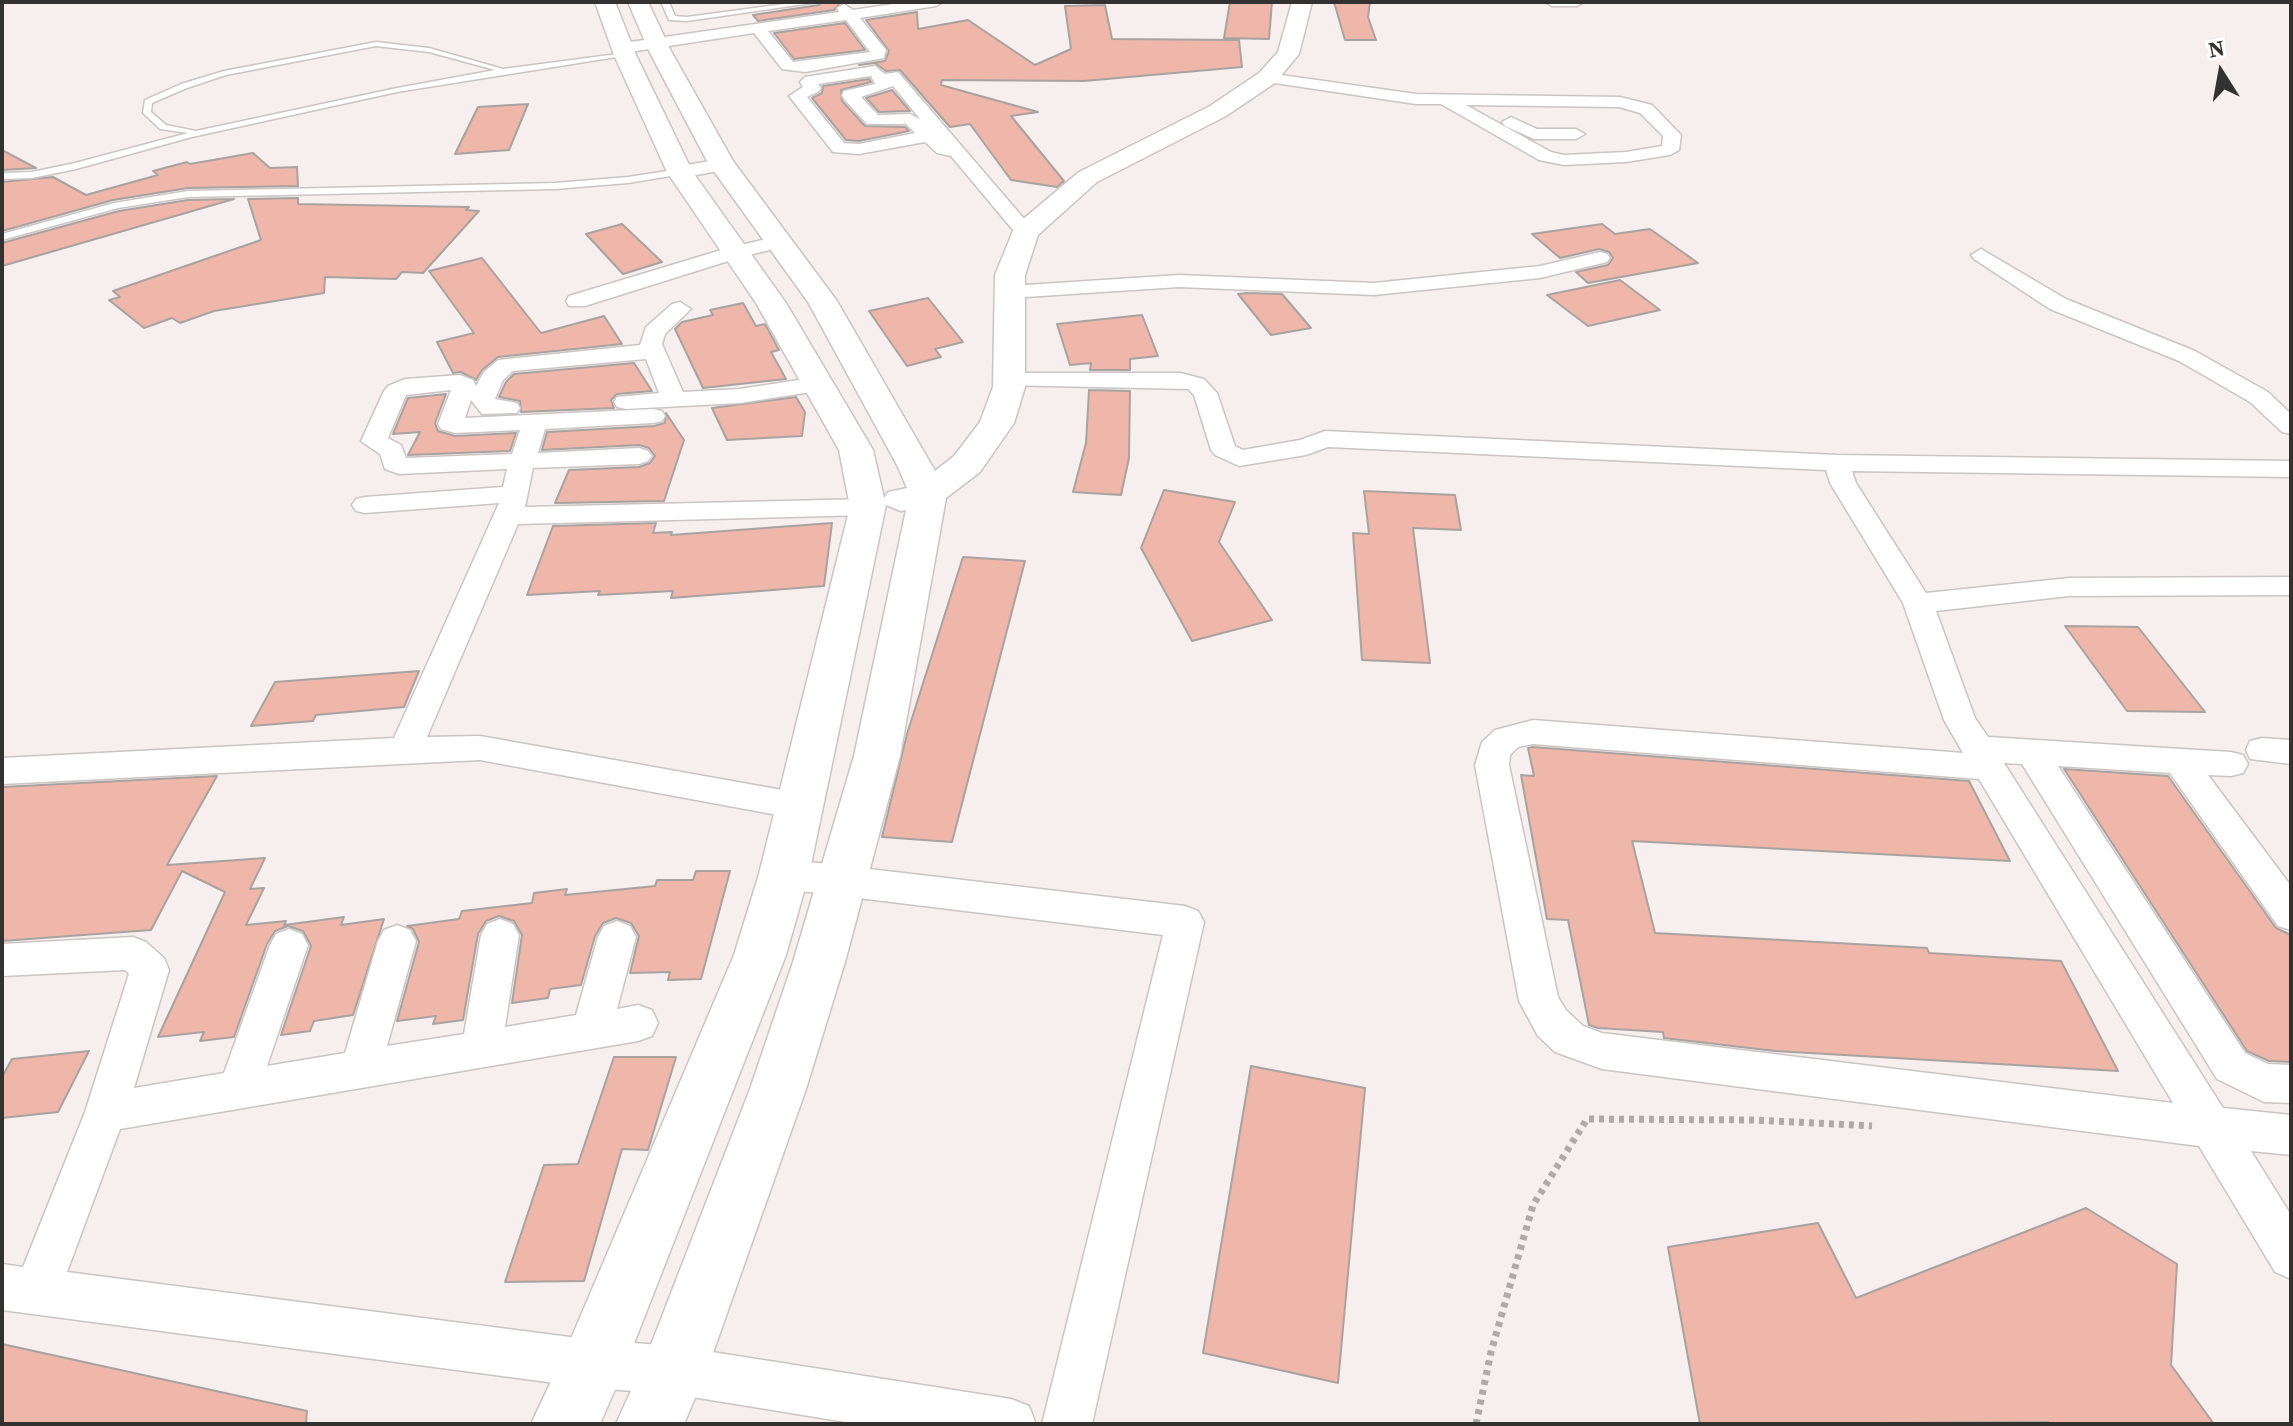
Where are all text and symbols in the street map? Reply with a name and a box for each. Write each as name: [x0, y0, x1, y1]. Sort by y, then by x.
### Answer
north arrow: [2181, 32, 2261, 112]
text: N: [2206, 32, 2227, 65]

